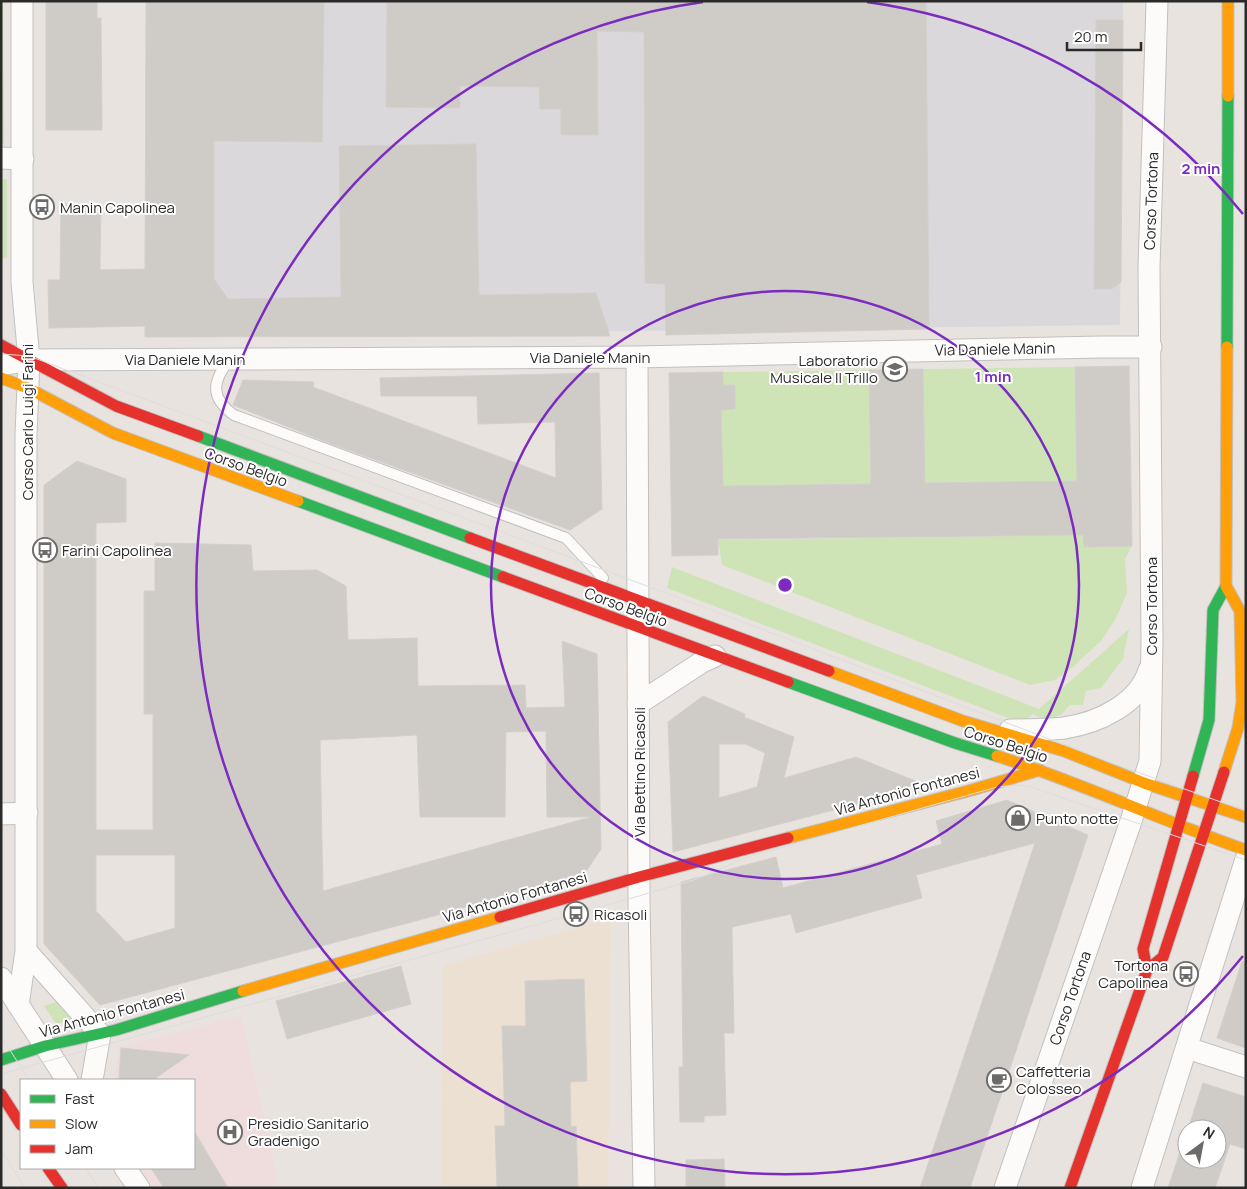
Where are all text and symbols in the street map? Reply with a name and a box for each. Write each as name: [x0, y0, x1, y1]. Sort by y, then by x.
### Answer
scale bar: [1067, 20, 1141, 52]
text: 20 m: [1074, 26, 1107, 47]
street label: Corso Tortona: [1139, 152, 1163, 250]
text: 2 min: [1181, 158, 1221, 179]
bus stop icon: Manin Capolinea: [29, 194, 55, 220]
place label: Manin Capolinea: [60, 197, 175, 218]
street label: Via Daniele Manin: [934, 337, 1056, 361]
street label: Corso Carlo Luigi Farini: [17, 344, 38, 500]
street label: Via Daniele Manin: [530, 347, 650, 368]
street label: Via Daniele Manin: [125, 349, 245, 370]
place label: Laboratorio Musicale Il Trillo: [770, 350, 878, 388]
school or university icon: Laboratorio Musicale Il Trillo: [882, 356, 908, 382]
text: 1 min: [975, 366, 1011, 387]
street label: Corso Belgio: [201, 442, 291, 492]
bus stop icon: Farini Capolinea: [32, 537, 58, 563]
place label: Farini Capolinea: [62, 540, 172, 561]
street label: Corso Tortona: [1141, 557, 1162, 655]
centre of rings: [776, 576, 794, 594]
street label: Corso Belgio: [581, 582, 671, 632]
street label: Via Bettino Ricasoli: [629, 707, 650, 837]
street label: Corso Belgio: [961, 721, 1051, 767]
street label: Via Antonio Fontanesi: [832, 762, 982, 820]
shop icon: Punto notte: [1005, 805, 1031, 831]
place label: Punto notte: [1036, 808, 1118, 829]
street label: Via Antonio Fontanesi: [440, 866, 590, 928]
bus stop icon: Ricasoli: [563, 901, 589, 927]
place label: Ricasoli: [594, 904, 647, 925]
street label: Corso Tortona: [1044, 948, 1096, 1048]
place label: Tortona Capolinea: [1098, 955, 1168, 993]
bus stop icon: Tortona Capolinea: [1173, 961, 1199, 987]
street label: Via Antonio Fontanesi: [37, 984, 187, 1042]
place label: Caffetteria Colosseo: [1016, 1061, 1091, 1099]
cafe icon: Caffetteria Colosseo: [986, 1067, 1012, 1093]
legend: [20, 1079, 195, 1169]
text: Fast: [65, 1088, 94, 1109]
text: Slow: [65, 1113, 98, 1134]
place label: Presidio Sanitario Gradenigo: [248, 1113, 369, 1151]
hospital icon: Presidio Sanitario Gradenigo: [217, 1119, 243, 1145]
north arrow: [1177, 1119, 1227, 1169]
text: N: [1200, 1122, 1218, 1143]
text: Jam: [65, 1138, 93, 1159]

